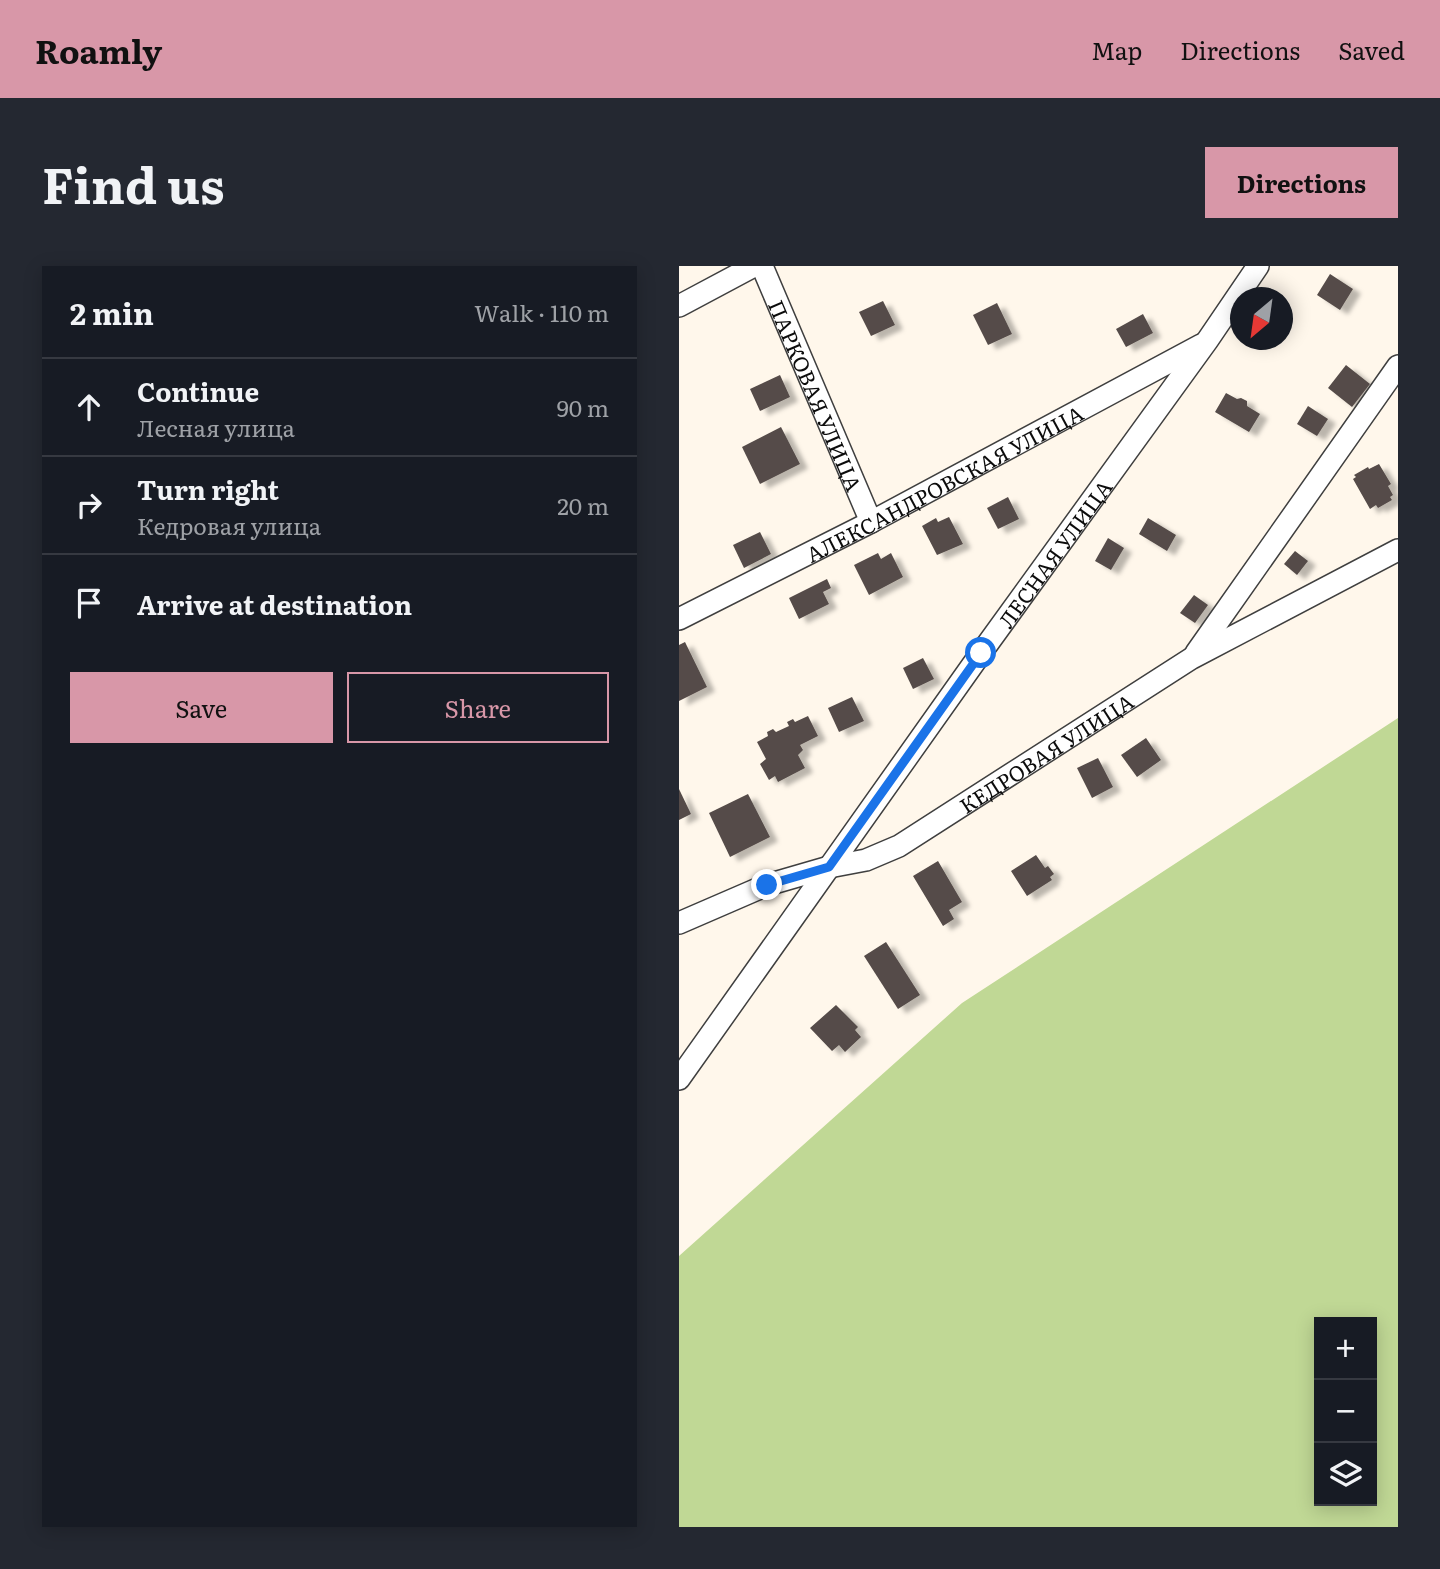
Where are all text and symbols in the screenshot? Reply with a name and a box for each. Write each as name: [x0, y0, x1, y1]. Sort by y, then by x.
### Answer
text: Roamly: [35, 25, 162, 74]
text: Map: [1091, 32, 1142, 67]
text: Directions: [1180, 32, 1300, 67]
text: Saved: [1338, 32, 1405, 67]
text: Find us: [42, 146, 225, 219]
button: Directions: [1205, 147, 1398, 218]
north arrow: [1230, 287, 1293, 350]
text: 2 min: [70, 290, 154, 334]
street label: ПАРКОВАЯ УЛИЦА: [762, 294, 872, 496]
text: Walk · 110 m: [474, 295, 609, 329]
text: Continue: [137, 371, 259, 410]
icon: ahead: [70, 388, 108, 426]
text: 90 m: [557, 390, 609, 424]
street label: АЛЕКСАНДРОВСКАЯ УЛИЦА: [800, 396, 1088, 568]
text: Лесная улица: [137, 410, 295, 444]
text: Turn right: [137, 469, 279, 508]
street label: ЛЕСНАЯ УЛИЦА: [989, 472, 1118, 633]
icon: right: [70, 486, 108, 524]
text: 20 m: [557, 488, 609, 522]
text: Кедровая улица: [137, 508, 321, 542]
icon: arrive: [70, 584, 108, 622]
text: Arrive at destination: [137, 584, 412, 623]
route start: [965, 637, 996, 668]
button: Save: [70, 672, 333, 743]
button: Share: [347, 672, 609, 743]
street label: КЕДРОВАЯ УЛИЦА: [952, 684, 1139, 819]
route end: [751, 869, 782, 900]
map controls: [1314, 1317, 1377, 1506]
button: +: [1314, 1317, 1377, 1380]
button: −: [1314, 1380, 1377, 1443]
button: layers: [1314, 1443, 1377, 1506]

